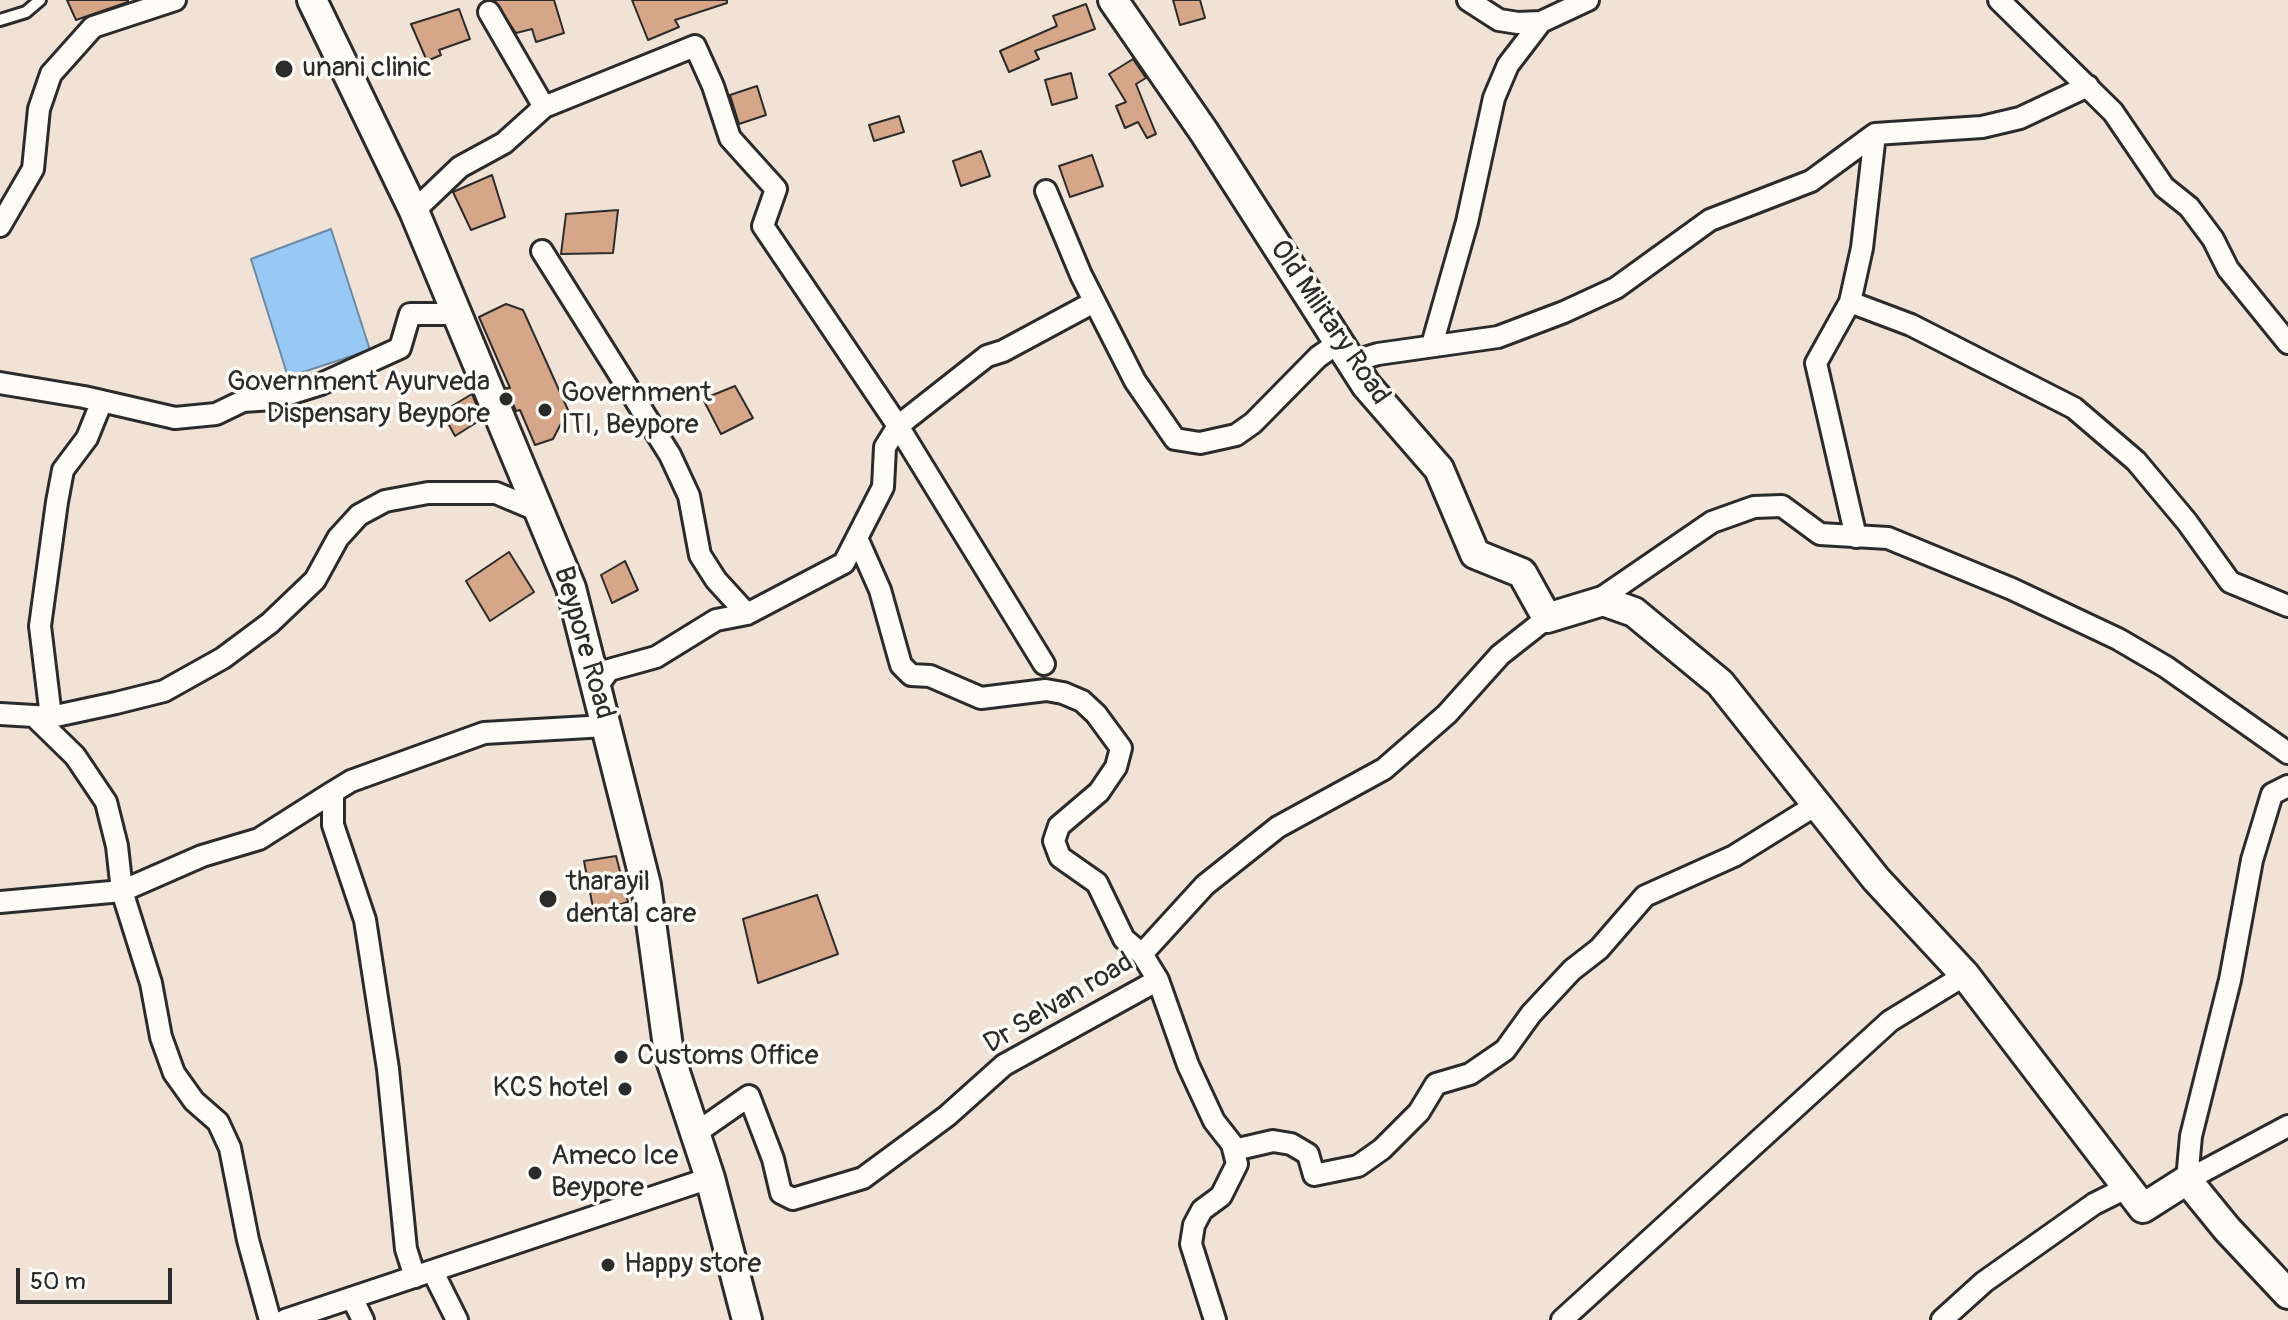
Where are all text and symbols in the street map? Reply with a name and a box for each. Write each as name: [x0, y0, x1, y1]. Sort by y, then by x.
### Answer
place label: unani clinic: [302, 52, 432, 86]
marker: unani clinic: [273, 58, 295, 80]
street label: Old Military Road: [1262, 234, 1396, 412]
place label: Government Ayurveda Dispensary Beypore: [227, 366, 490, 432]
place label: Government ITI, Beypore: [561, 377, 712, 443]
marker: Government Ayurveda Dispensary Beypore: [497, 390, 515, 408]
marker: Government ITI, Beypore: [536, 401, 554, 419]
street label: Beypore Road: [545, 563, 621, 723]
place label: tharayil dental care: [566, 866, 696, 932]
marker: tharayil dental care: [537, 888, 559, 910]
street label: Dr Selvan road: [978, 946, 1140, 1062]
place label: Customs Office: [637, 1040, 819, 1074]
marker: Customs Office: [612, 1048, 630, 1066]
place label: KCS hotel: [493, 1072, 609, 1106]
marker: KCS hotel: [616, 1080, 634, 1098]
place label: Ameco Ice Beypore: [551, 1140, 678, 1206]
marker: Ameco Ice Beypore: [526, 1164, 544, 1182]
place label: Happy store: [624, 1248, 761, 1282]
scale bar: [20, 1252, 176, 1302]
marker: Happy store: [599, 1256, 617, 1274]
text: 50 m: [30, 1267, 86, 1296]

